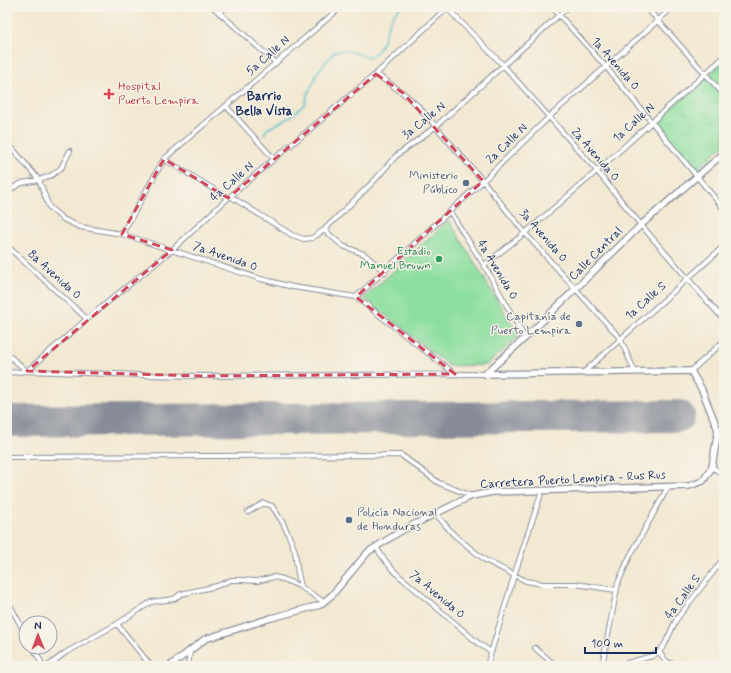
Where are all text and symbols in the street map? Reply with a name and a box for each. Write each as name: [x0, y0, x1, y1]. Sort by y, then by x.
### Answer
street label: 5a Calle N: [243, 32, 293, 80]
street label: 1a Avenida O: [587, 34, 643, 94]
place label: Hospital Puerto Lempira: [118, 79, 199, 109]
marker: Hospital Puerto Lempira: [103, 88, 115, 100]
district label: Barrio Bella Vista: [235, 88, 293, 120]
street label: 3a Calle N: [399, 99, 449, 143]
street label: 1a Calle N: [610, 100, 658, 146]
street label: 2a Calle N: [483, 120, 531, 168]
street label: 2a Avenida O: [567, 125, 623, 185]
street label: 4a Calle N: [207, 159, 257, 205]
place label: Ministerio Público: [409, 168, 458, 198]
marker: Ministerio Público: [461, 178, 471, 188]
street label: 3a Avenida O: [515, 206, 571, 266]
street label: Calle Central: [566, 224, 626, 284]
street label: 4a Avenida O: [473, 237, 521, 303]
street label: 7a Avenida O: [191, 238, 259, 276]
place label: Estadio Manuel Brown: [360, 244, 431, 274]
street label: 8a Avenida O: [24, 247, 84, 303]
marker: Estadio Manuel Brown: [434, 254, 444, 264]
street label: 1a Calle S: [622, 278, 670, 324]
place label: Capitanía de Puerto Lempira: [491, 309, 572, 339]
marker: Capitanía de Puerto Lempira: [574, 319, 584, 329]
street label: Carretera Puerto Lempira - Rus Rus: [480, 467, 667, 493]
place label: Policía Nacional de Honduras: [357, 505, 437, 535]
marker: Policía Nacional de Honduras: [344, 515, 354, 525]
street label: 7a Avenida O: [406, 567, 468, 623]
street label: 4a Calle S: [661, 571, 705, 623]
north arrow: [18, 615, 58, 655]
text: N: [34, 619, 42, 633]
scale bar: [585, 629, 656, 655]
text: 100 m: [591, 636, 623, 652]

